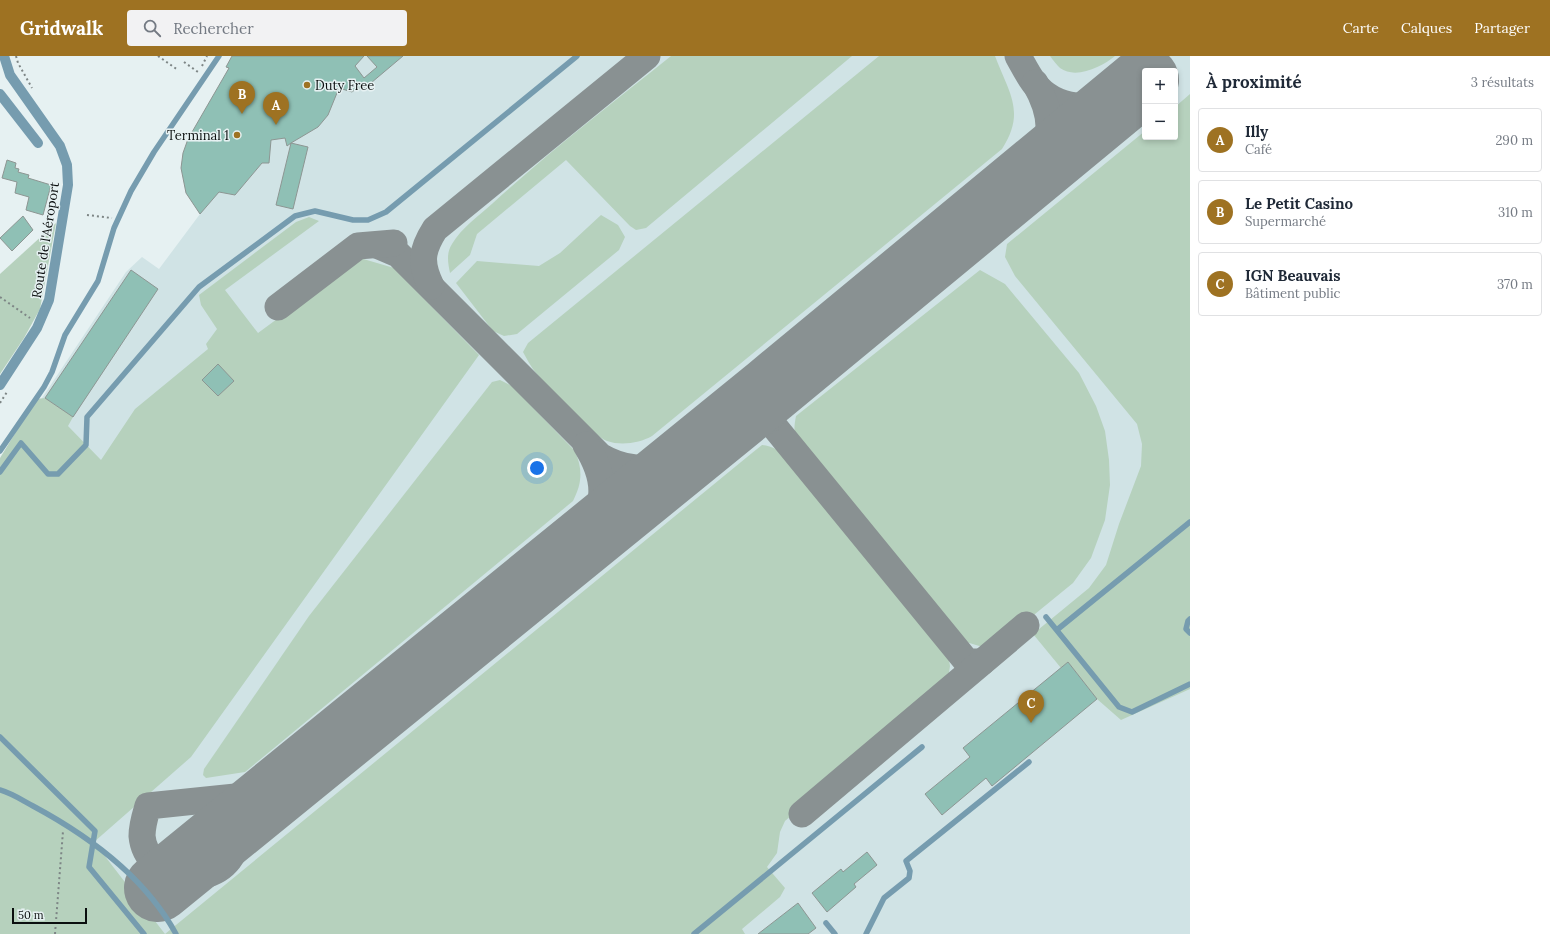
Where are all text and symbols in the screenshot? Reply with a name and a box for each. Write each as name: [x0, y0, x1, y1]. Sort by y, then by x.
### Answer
search box: [127, 10, 407, 46]
text: Gridwalk: [20, 16, 103, 40]
icon: search: [141, 17, 163, 39]
text: Rechercher: [173, 19, 254, 38]
text: Carte: [1343, 19, 1379, 37]
text: Calques: [1401, 19, 1452, 37]
text: Partager: [1474, 19, 1530, 37]
map controls: [1142, 68, 1178, 140]
button: +: [1142, 68, 1178, 104]
text: À proximité: [1206, 71, 1302, 93]
text: 3 résultats: [1471, 74, 1534, 91]
place label: Duty Free: [315, 77, 374, 94]
marker: Duty Free: [302, 80, 312, 90]
pin: B: [229, 81, 255, 114]
pin: A: [263, 92, 289, 125]
button: −: [1142, 104, 1178, 140]
text: Illy: [1245, 122, 1268, 141]
place label: Terminal 1: [167, 127, 229, 144]
marker: Terminal 1: [232, 130, 242, 140]
text: A: [1216, 132, 1224, 149]
text: 290 m: [1495, 132, 1533, 149]
text: Café: [1245, 141, 1272, 158]
street label: Route de l'Aéroport: [28, 181, 63, 299]
text: Le Petit Casino: [1245, 194, 1353, 213]
text: B: [1216, 204, 1224, 221]
text: 310 m: [1498, 204, 1533, 221]
text: Supermarché: [1245, 213, 1326, 230]
text: IGN Beauvais: [1245, 266, 1341, 285]
text: C: [1216, 276, 1224, 293]
text: 370 m: [1497, 276, 1533, 293]
text: Bâtiment public: [1245, 285, 1340, 302]
your location: [527, 458, 547, 478]
pin: C: [1018, 690, 1044, 723]
scale bar: [12, 906, 87, 925]
text: 50 m: [18, 908, 44, 922]

